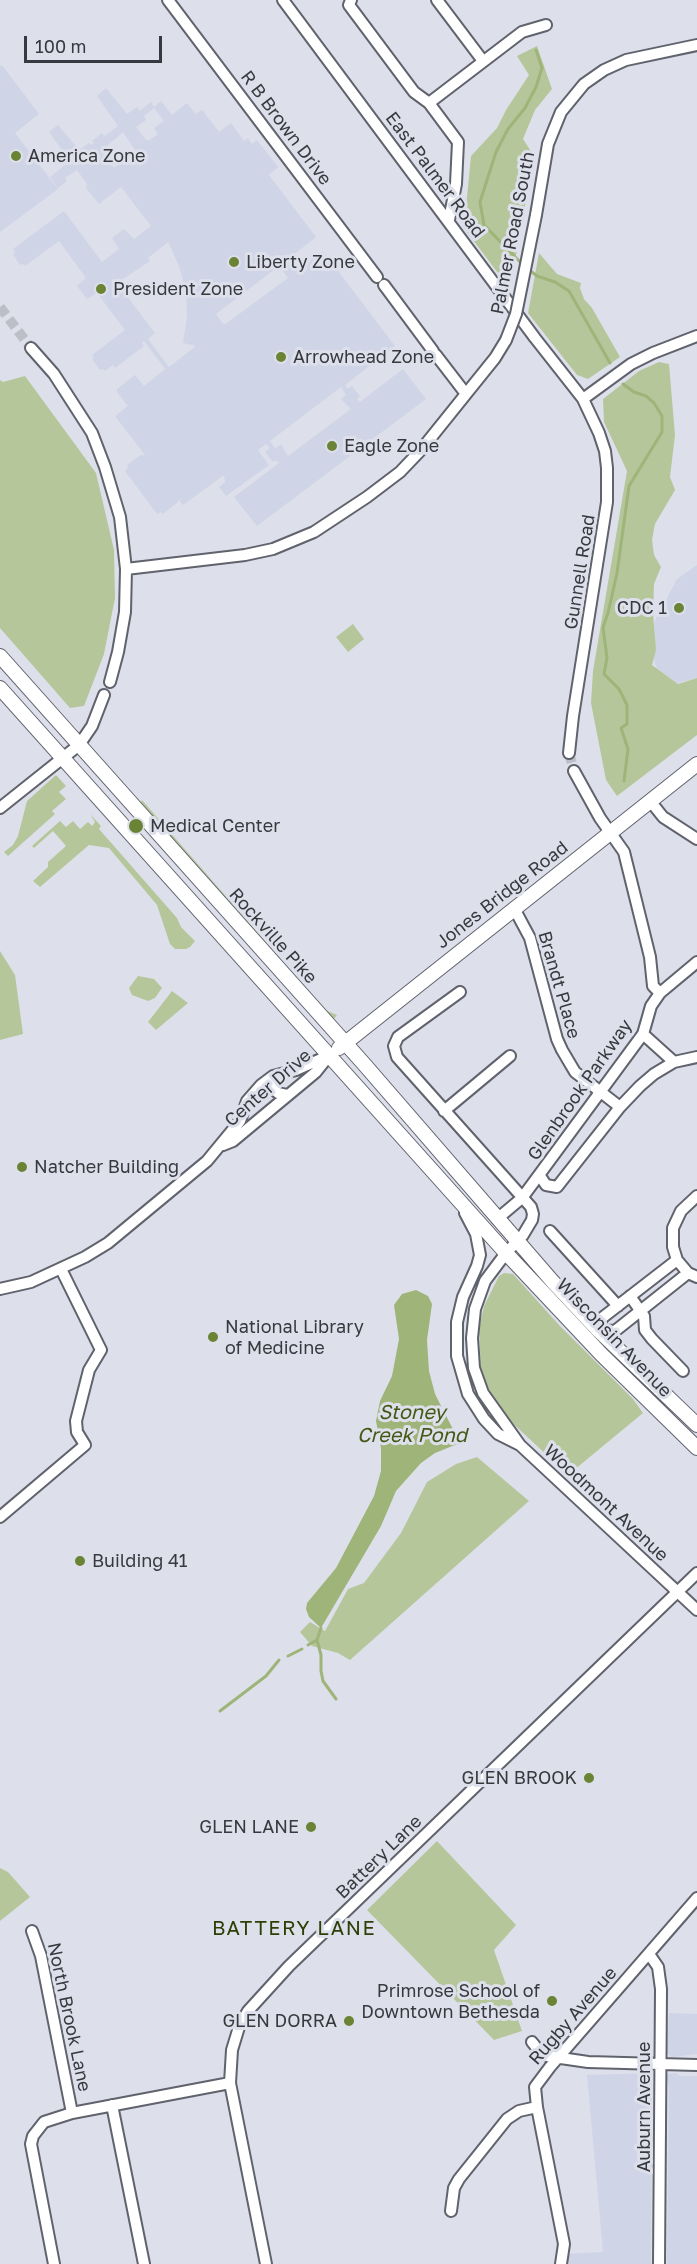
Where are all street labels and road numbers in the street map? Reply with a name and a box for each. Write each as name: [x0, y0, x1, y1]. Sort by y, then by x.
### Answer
street label: R B Brown Drive: [236, 67, 336, 189]
street label: East Palmer Road: [381, 108, 489, 242]
street label: Palmer Road South: [487, 150, 539, 316]
street label: Gunnell Road: [560, 513, 600, 631]
street label: Jones Bridge Road: [432, 837, 572, 953]
street label: Rockville Pike: [224, 884, 322, 988]
street label: Brandt Place: [533, 929, 585, 1041]
street label: Glenbrook Parkway: [523, 1015, 637, 1165]
street label: Center Drive: [220, 1045, 316, 1131]
street label: Wisconsin Avenue: [552, 1274, 676, 1402]
street label: Woodmont Avenue: [539, 1440, 673, 1566]
street label: Battery Lane: [332, 1811, 426, 1903]
street label: North Brook Lane: [43, 1940, 95, 2094]
street label: Rugby Avenue: [525, 1963, 621, 2069]
street label: Auburn Avenue: [633, 2042, 655, 2172]

